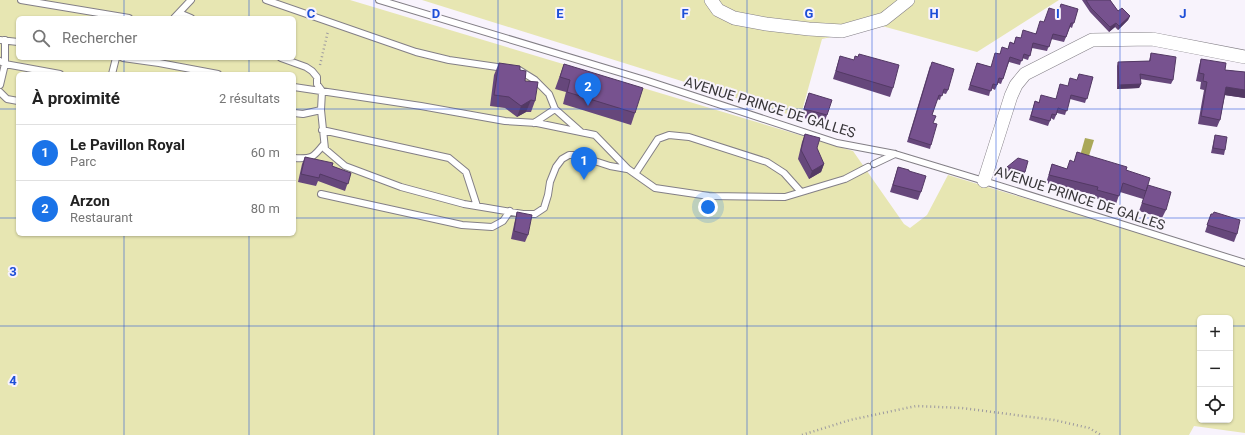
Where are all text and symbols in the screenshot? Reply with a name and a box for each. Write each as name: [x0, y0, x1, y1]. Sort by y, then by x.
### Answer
text: C: [307, 6, 316, 21]
text: D: [432, 6, 440, 21]
text: E: [556, 6, 564, 21]
text: F: [681, 6, 689, 21]
text: G: [805, 6, 814, 21]
text: H: [929, 6, 939, 21]
text: I: [1056, 6, 1060, 21]
text: J: [1179, 6, 1187, 21]
search box: [16, 16, 296, 60]
icon: search: [30, 27, 52, 49]
text: Rechercher: [62, 29, 137, 47]
pin: 2: [575, 73, 601, 106]
street label: AVENUE PRINCE DE GALLES: [682, 73, 858, 141]
text: À proximité: [32, 88, 120, 108]
text: 2 résultats: [219, 91, 280, 106]
text: Le Pavillon Royal: [70, 136, 185, 154]
text: 1: [41, 145, 49, 160]
text: 60 m: [251, 145, 280, 160]
pin: 1: [571, 147, 597, 180]
text: Parc: [70, 154, 96, 169]
street label: AVENUE PRINCE DE GALLES: [993, 163, 1167, 233]
text: Arzon: [70, 192, 110, 210]
your location: [698, 197, 718, 217]
text: 2: [41, 201, 49, 216]
text: 80 m: [251, 201, 280, 216]
text: Restaurant: [70, 210, 133, 225]
text: 3: [9, 264, 17, 279]
map controls: [1197, 315, 1233, 423]
button: +: [1197, 315, 1233, 351]
button: −: [1197, 351, 1233, 387]
text: 4: [9, 373, 17, 388]
button: locate: [1197, 387, 1233, 423]

